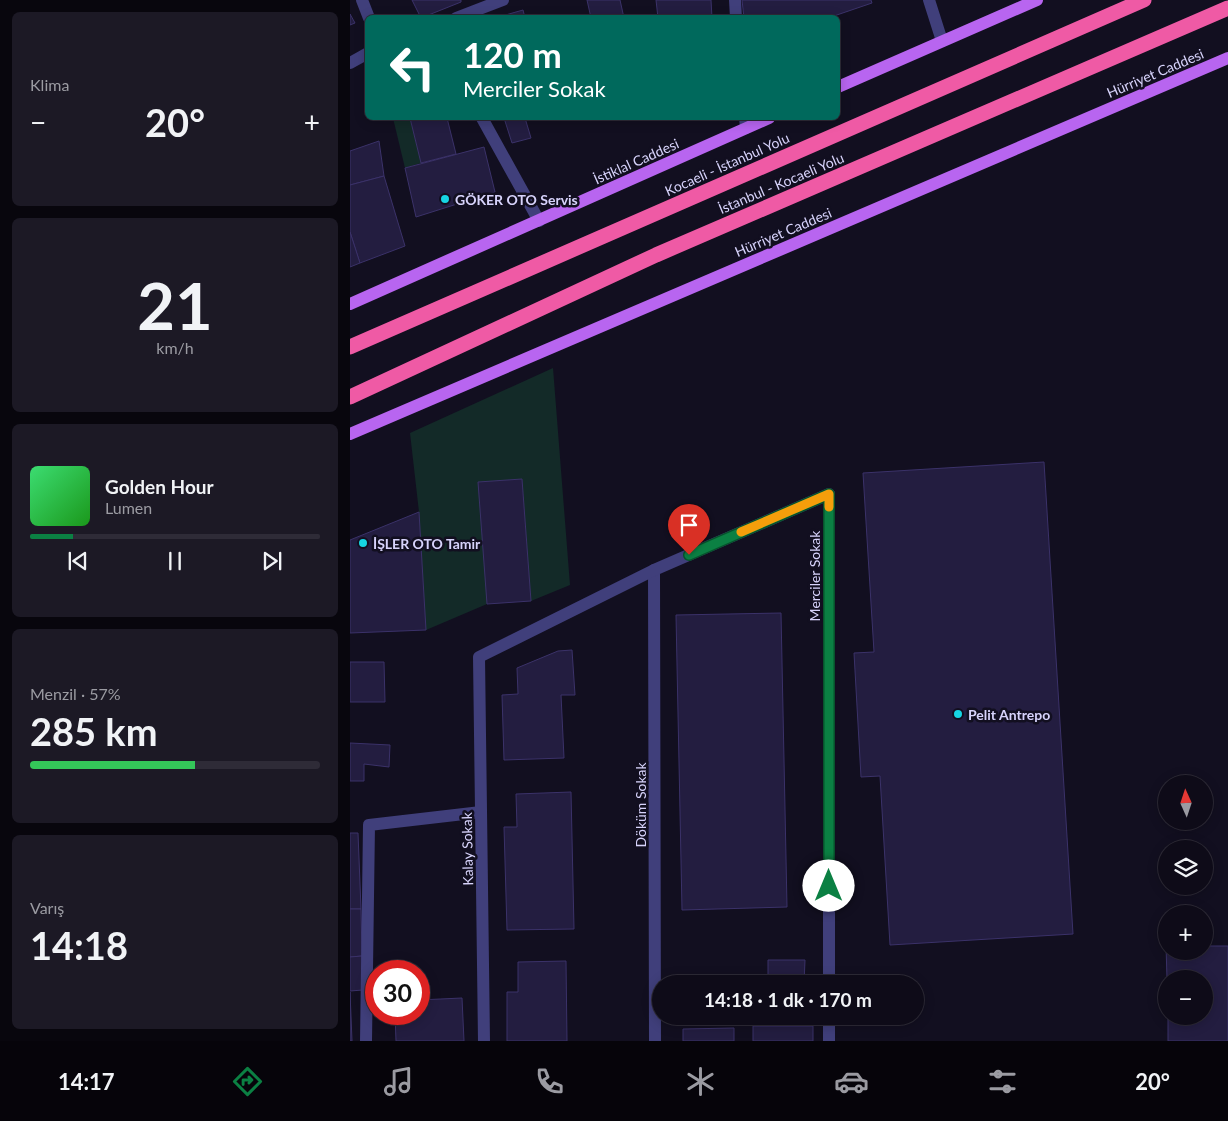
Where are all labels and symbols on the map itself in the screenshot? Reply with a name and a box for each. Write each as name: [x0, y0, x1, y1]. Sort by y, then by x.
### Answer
street label: Hürriyet Caddesi: [1104, 45, 1206, 101]
street label: Kocaeli - İstanbul Yolu: [662, 129, 792, 199]
street label: İstiklal Caddesi: [591, 135, 681, 187]
street label: İstanbul - Kocaeli Yolu: [716, 149, 846, 217]
place label: GÖKER OTO Servis: [455, 191, 578, 208]
marker: GÖKER OTO Servis: [439, 193, 451, 205]
street label: Hürriyet Caddesi: [732, 204, 834, 260]
pin: [668, 504, 710, 555]
street label: Merciler Sokak: [806, 530, 823, 621]
place label: İŞLER OTO Tamir: [373, 535, 481, 552]
marker: İŞLER OTO Tamir: [357, 537, 369, 549]
place label: Pelit Antrepo: [968, 706, 1050, 723]
marker: Pelit Antrepo: [952, 708, 964, 720]
street label: Döküm Sokak: [632, 762, 649, 848]
north arrow: [1158, 775, 1212, 830]
street label: Kalay Sokak: [458, 811, 476, 886]
position arrow: [802, 859, 854, 911]
speed limit sign: 30: [365, 960, 430, 1025]

